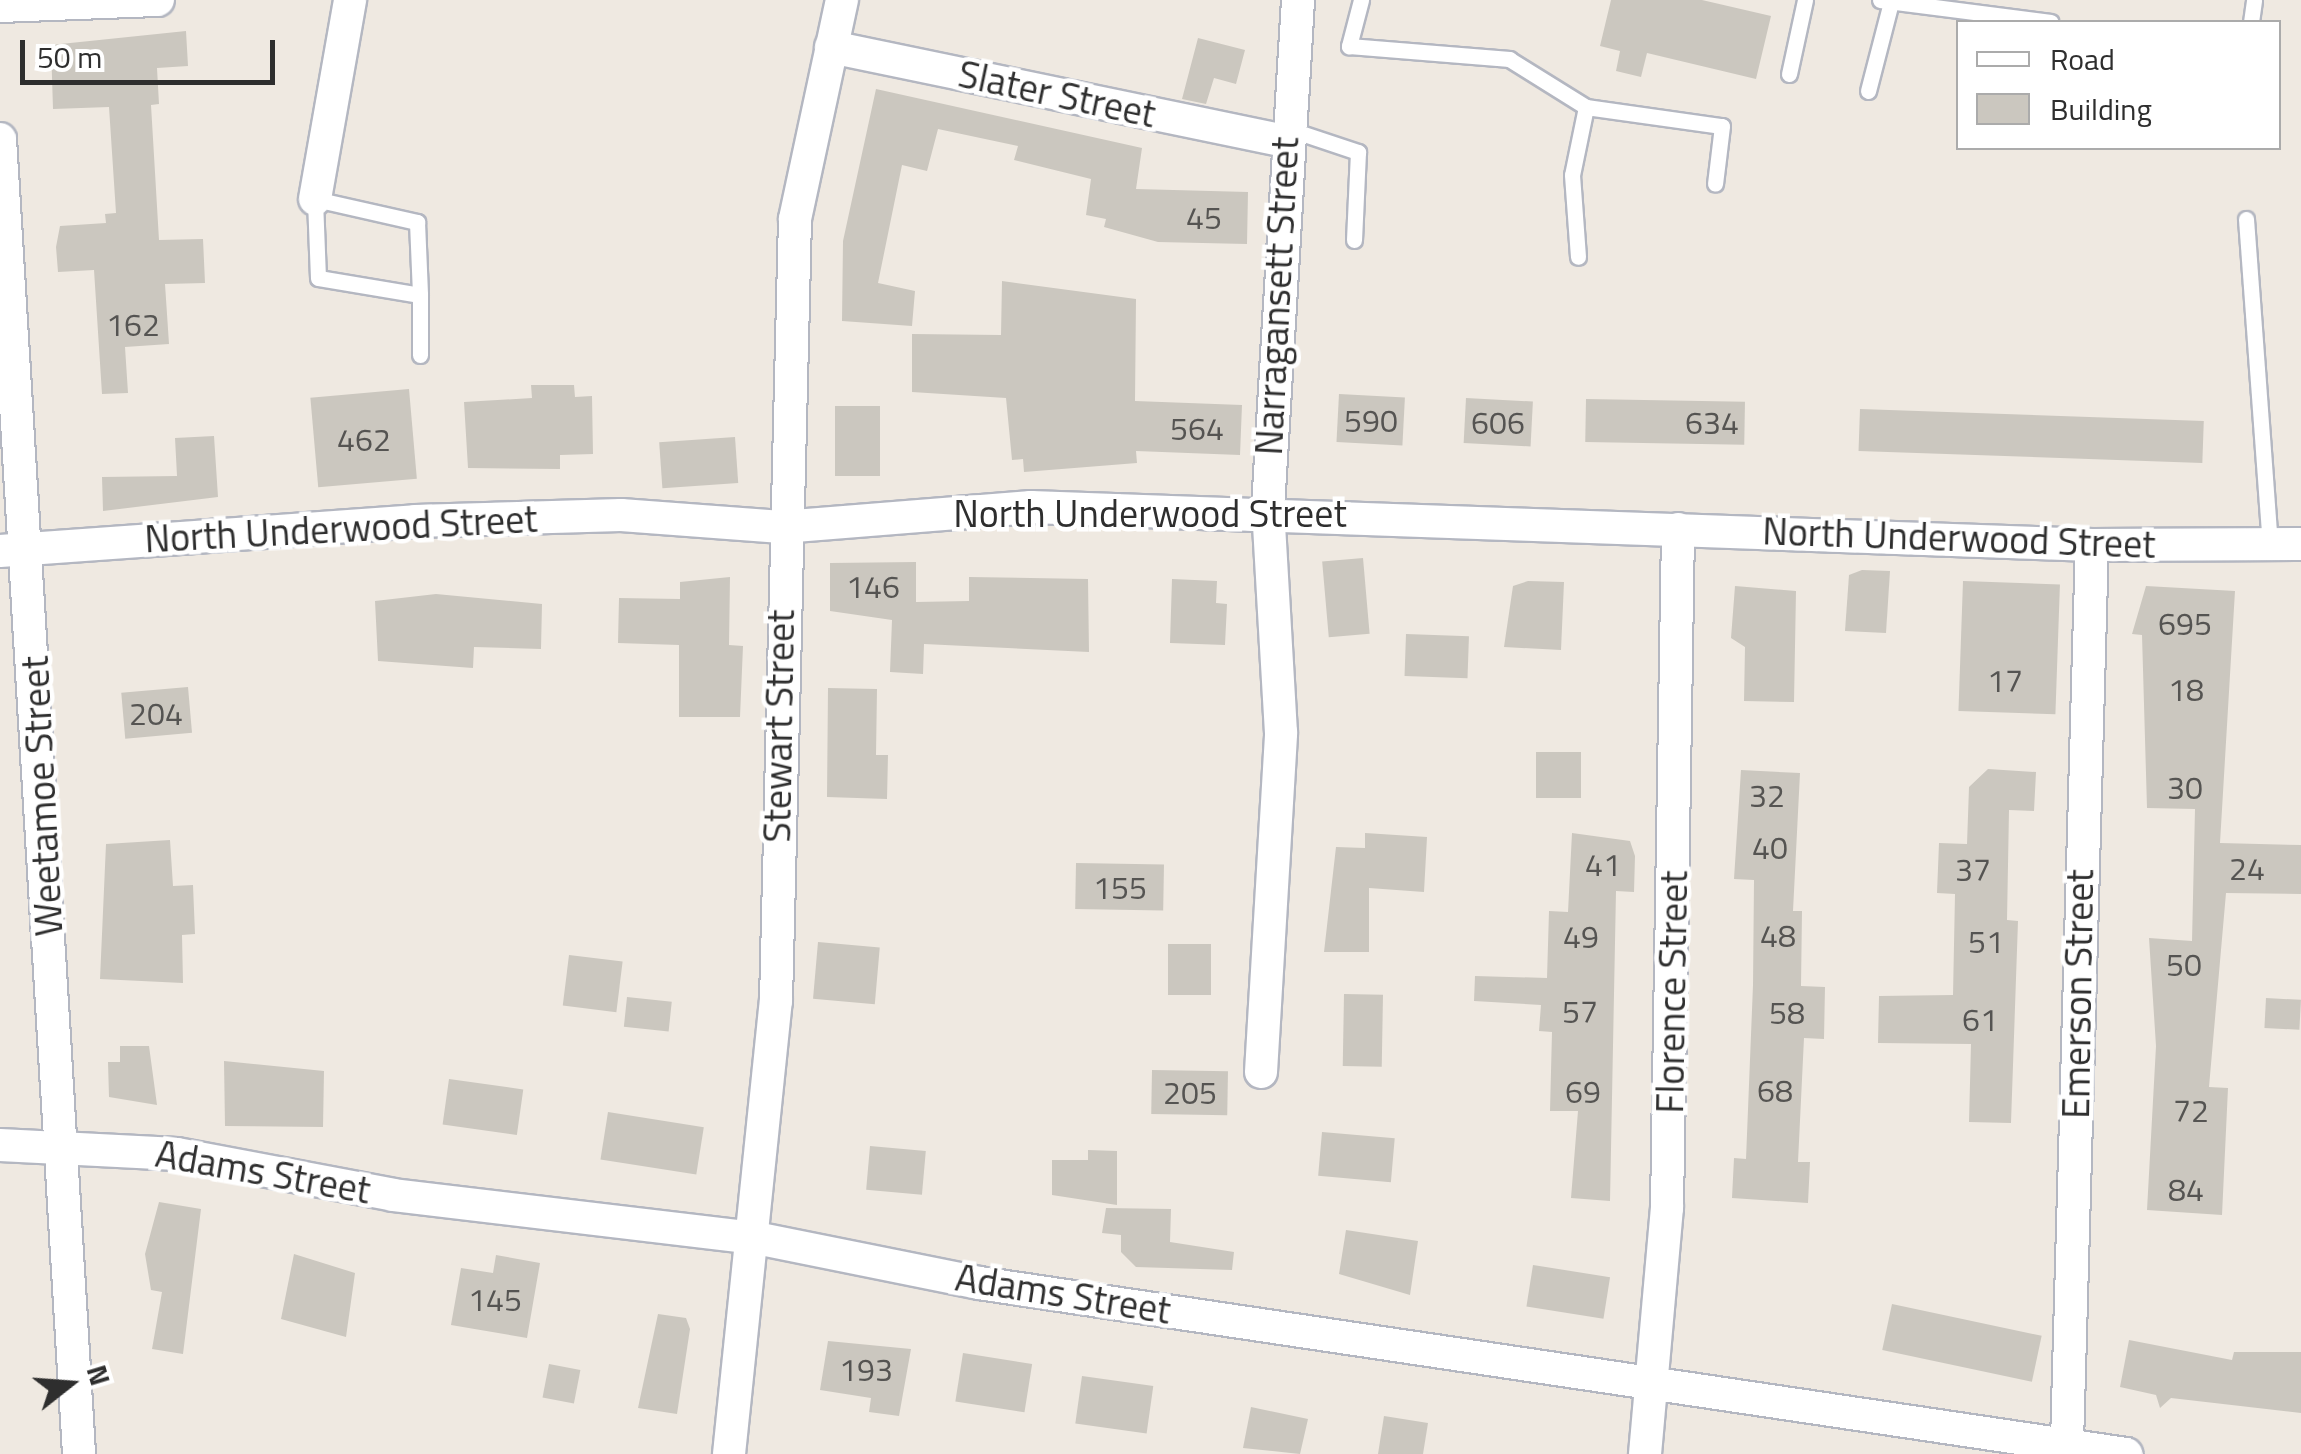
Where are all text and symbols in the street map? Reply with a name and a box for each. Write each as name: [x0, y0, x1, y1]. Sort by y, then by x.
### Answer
scale bar: [25, 20, 280, 82]
legend: [1956, 20, 2281, 150]
text: 50 m: [37, 34, 102, 80]
text: Road: [2050, 36, 2115, 82]
street label: Slater Street: [954, 51, 1160, 137]
text: Building: [2050, 86, 2152, 132]
street label: Narragansett Street: [1246, 136, 1308, 456]
house number: 45: [1186, 198, 1222, 236]
house number: 162: [106, 305, 160, 343]
house number: 590: [1344, 401, 1398, 439]
house number: 606: [1471, 403, 1525, 441]
house number: 634: [1685, 403, 1739, 441]
house number: 564: [1170, 409, 1224, 447]
house number: 462: [337, 420, 391, 458]
street label: North Underwood Street: [953, 491, 1347, 537]
street label: North Underwood Street: [143, 496, 539, 562]
street label: North Underwood Street: [1762, 508, 2156, 568]
house number: 146: [846, 567, 900, 605]
house number: 695: [2158, 604, 2212, 642]
street label: Stewart Street: [754, 609, 804, 843]
street label: Weetamoe Street: [12, 655, 72, 937]
house number: 17: [1987, 661, 2023, 699]
house number: 18: [2168, 670, 2204, 708]
house number: 204: [129, 694, 183, 732]
house number: 30: [2167, 768, 2203, 806]
house number: 32: [1749, 776, 1785, 814]
house number: 40: [1752, 828, 1788, 866]
house number: 41: [1585, 845, 1621, 883]
house number: 24: [2229, 849, 2265, 887]
house number: 37: [1955, 850, 1991, 888]
house number: 155: [1093, 868, 1147, 906]
street label: Emerson Street: [2053, 869, 2103, 1119]
street label: Florence Street: [1647, 870, 1697, 1114]
house number: 48: [1760, 916, 1796, 954]
house number: 49: [1563, 917, 1599, 955]
house number: 51: [1968, 922, 2004, 960]
house number: 50: [2166, 945, 2202, 983]
house number: 57: [1562, 992, 1598, 1030]
house number: 58: [1769, 993, 1805, 1031]
house number: 61: [1962, 1000, 1998, 1038]
house number: 68: [1757, 1071, 1793, 1109]
house number: 69: [1565, 1072, 1601, 1110]
house number: 205: [1163, 1073, 1217, 1111]
house number: 72: [2173, 1091, 2209, 1129]
street label: Adams Street: [152, 1131, 374, 1213]
house number: 84: [2168, 1170, 2204, 1208]
street label: Adams Street: [952, 1254, 1174, 1334]
house number: 145: [468, 1280, 522, 1318]
north arrow: [20, 1334, 120, 1434]
house number: 193: [839, 1350, 893, 1388]
text: N: [76, 1360, 123, 1391]

